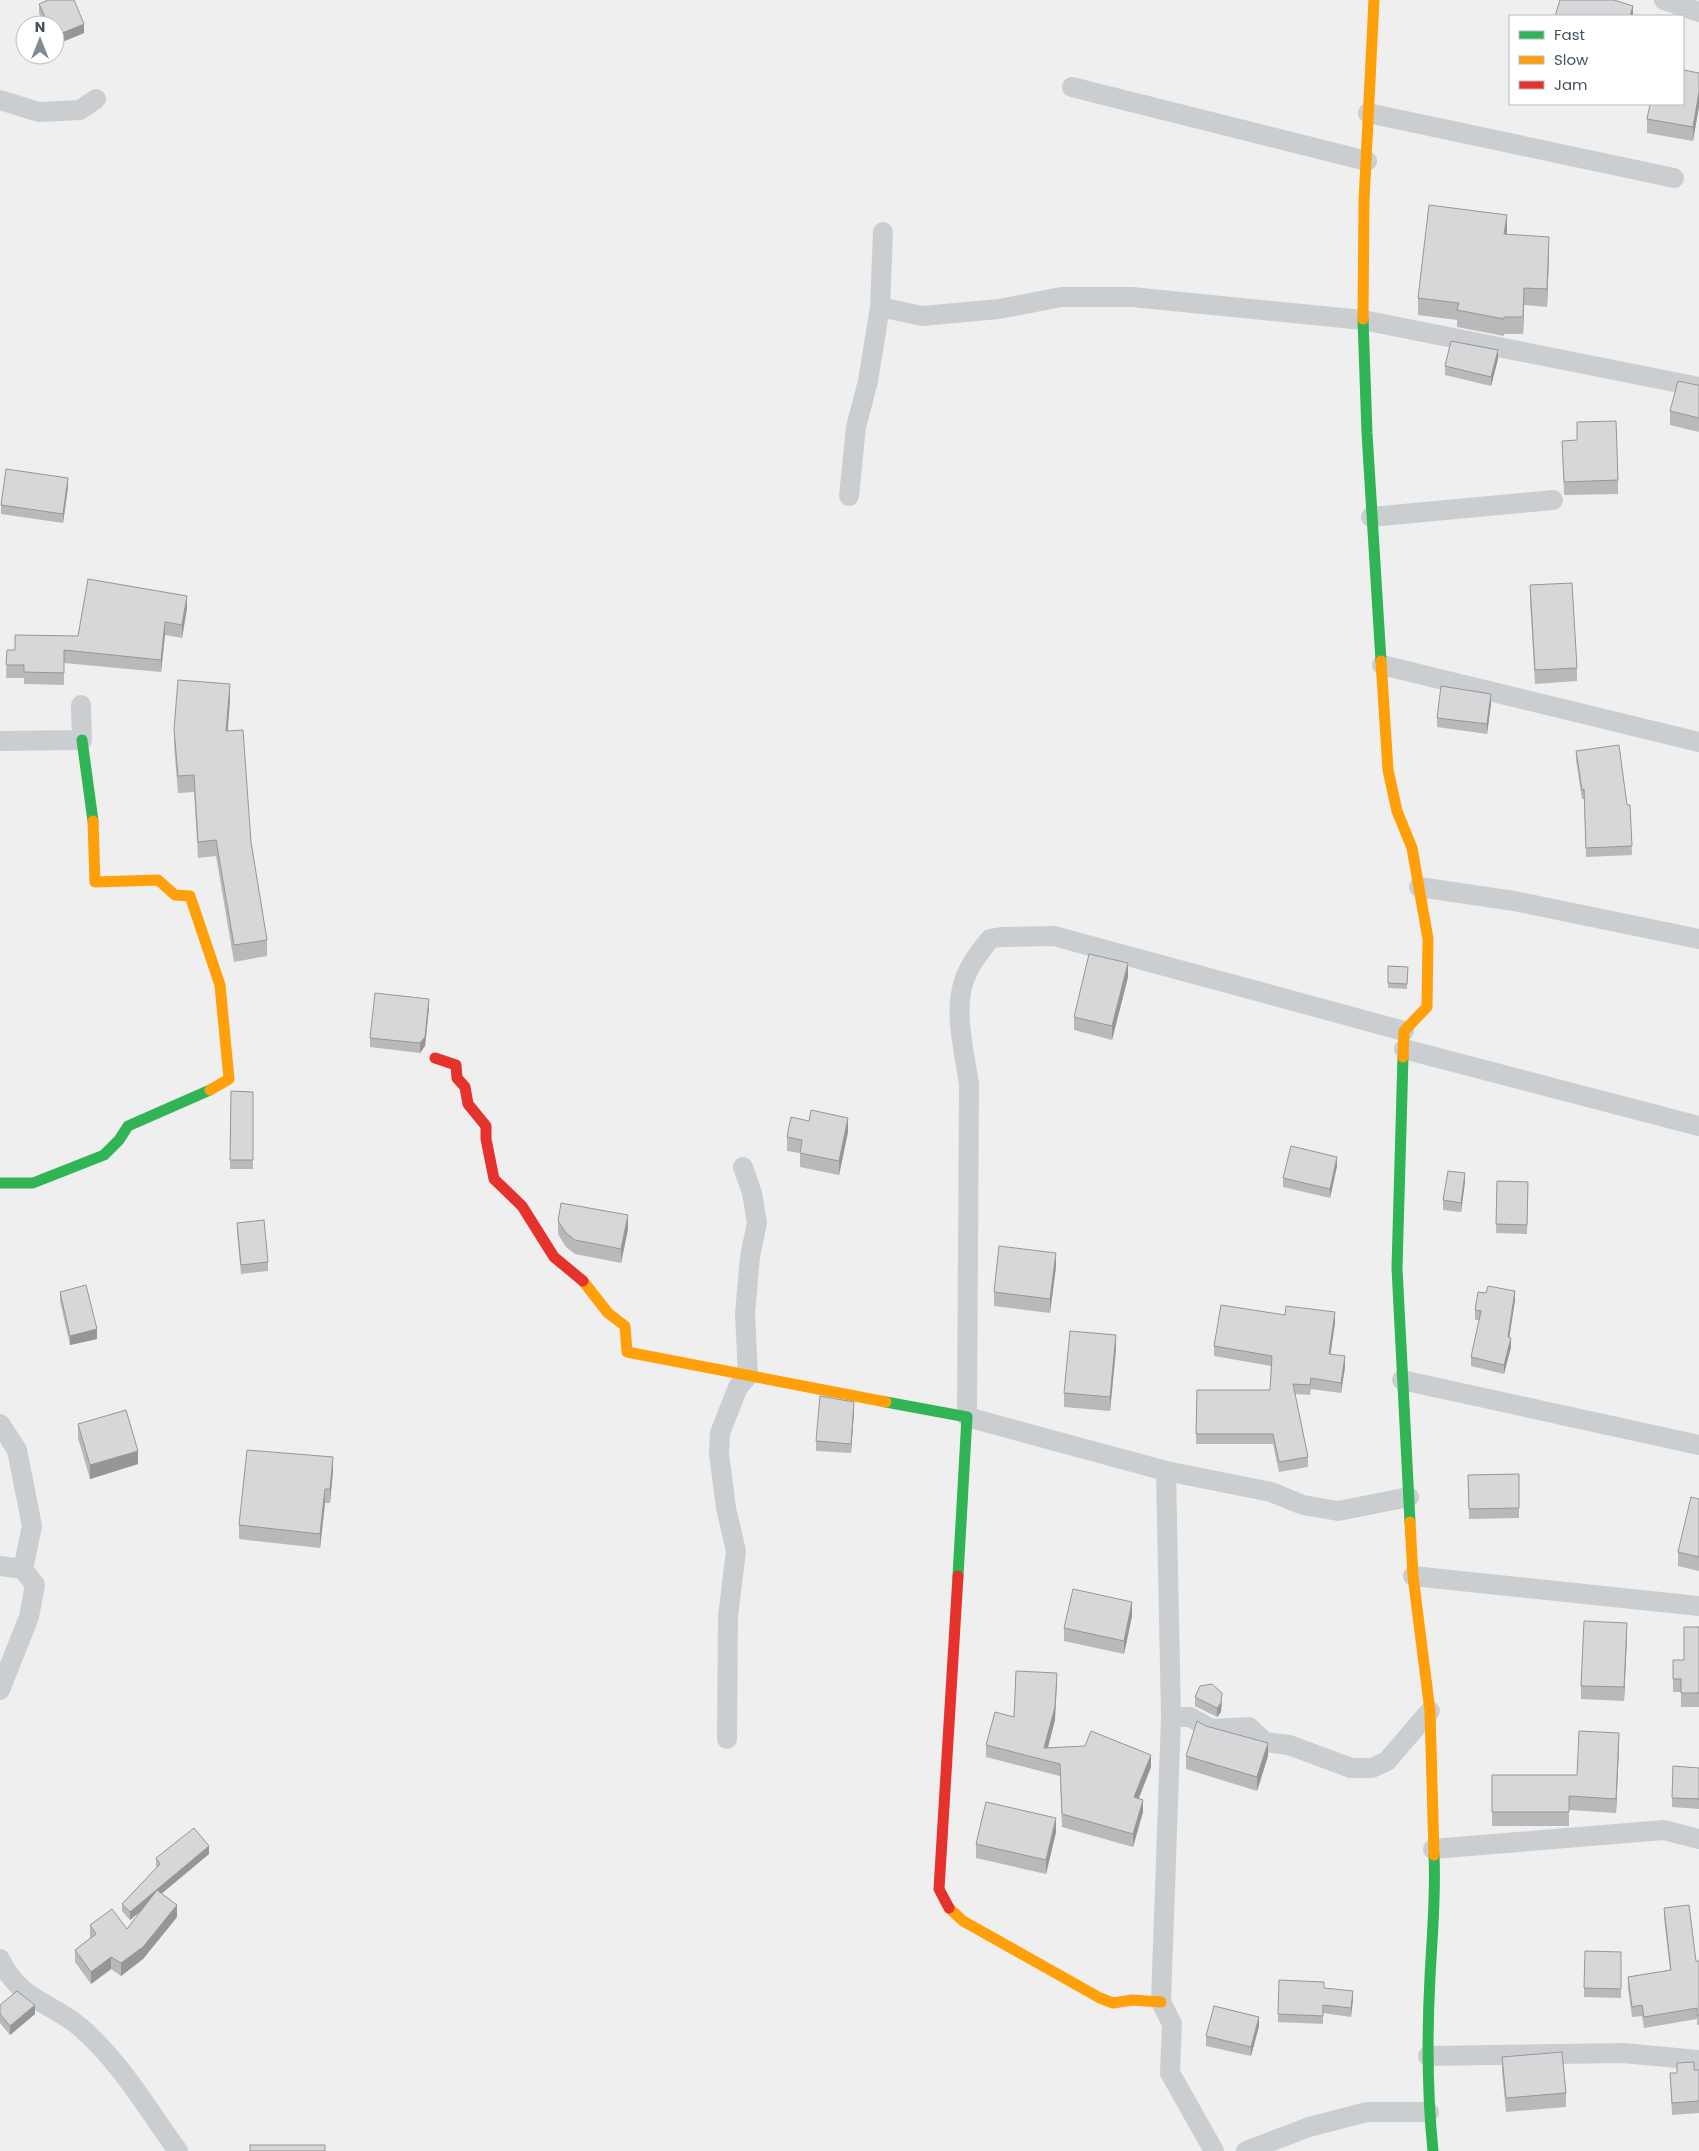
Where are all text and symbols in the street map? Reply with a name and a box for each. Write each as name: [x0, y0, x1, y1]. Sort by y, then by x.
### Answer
north arrow: [15, 15, 65, 65]
legend: [1509, 15, 1684, 105]
text: N: [35, 17, 45, 37]
text: Fast: [1554, 24, 1585, 45]
text: Slow: [1554, 49, 1589, 70]
text: Jam: [1554, 74, 1588, 95]

